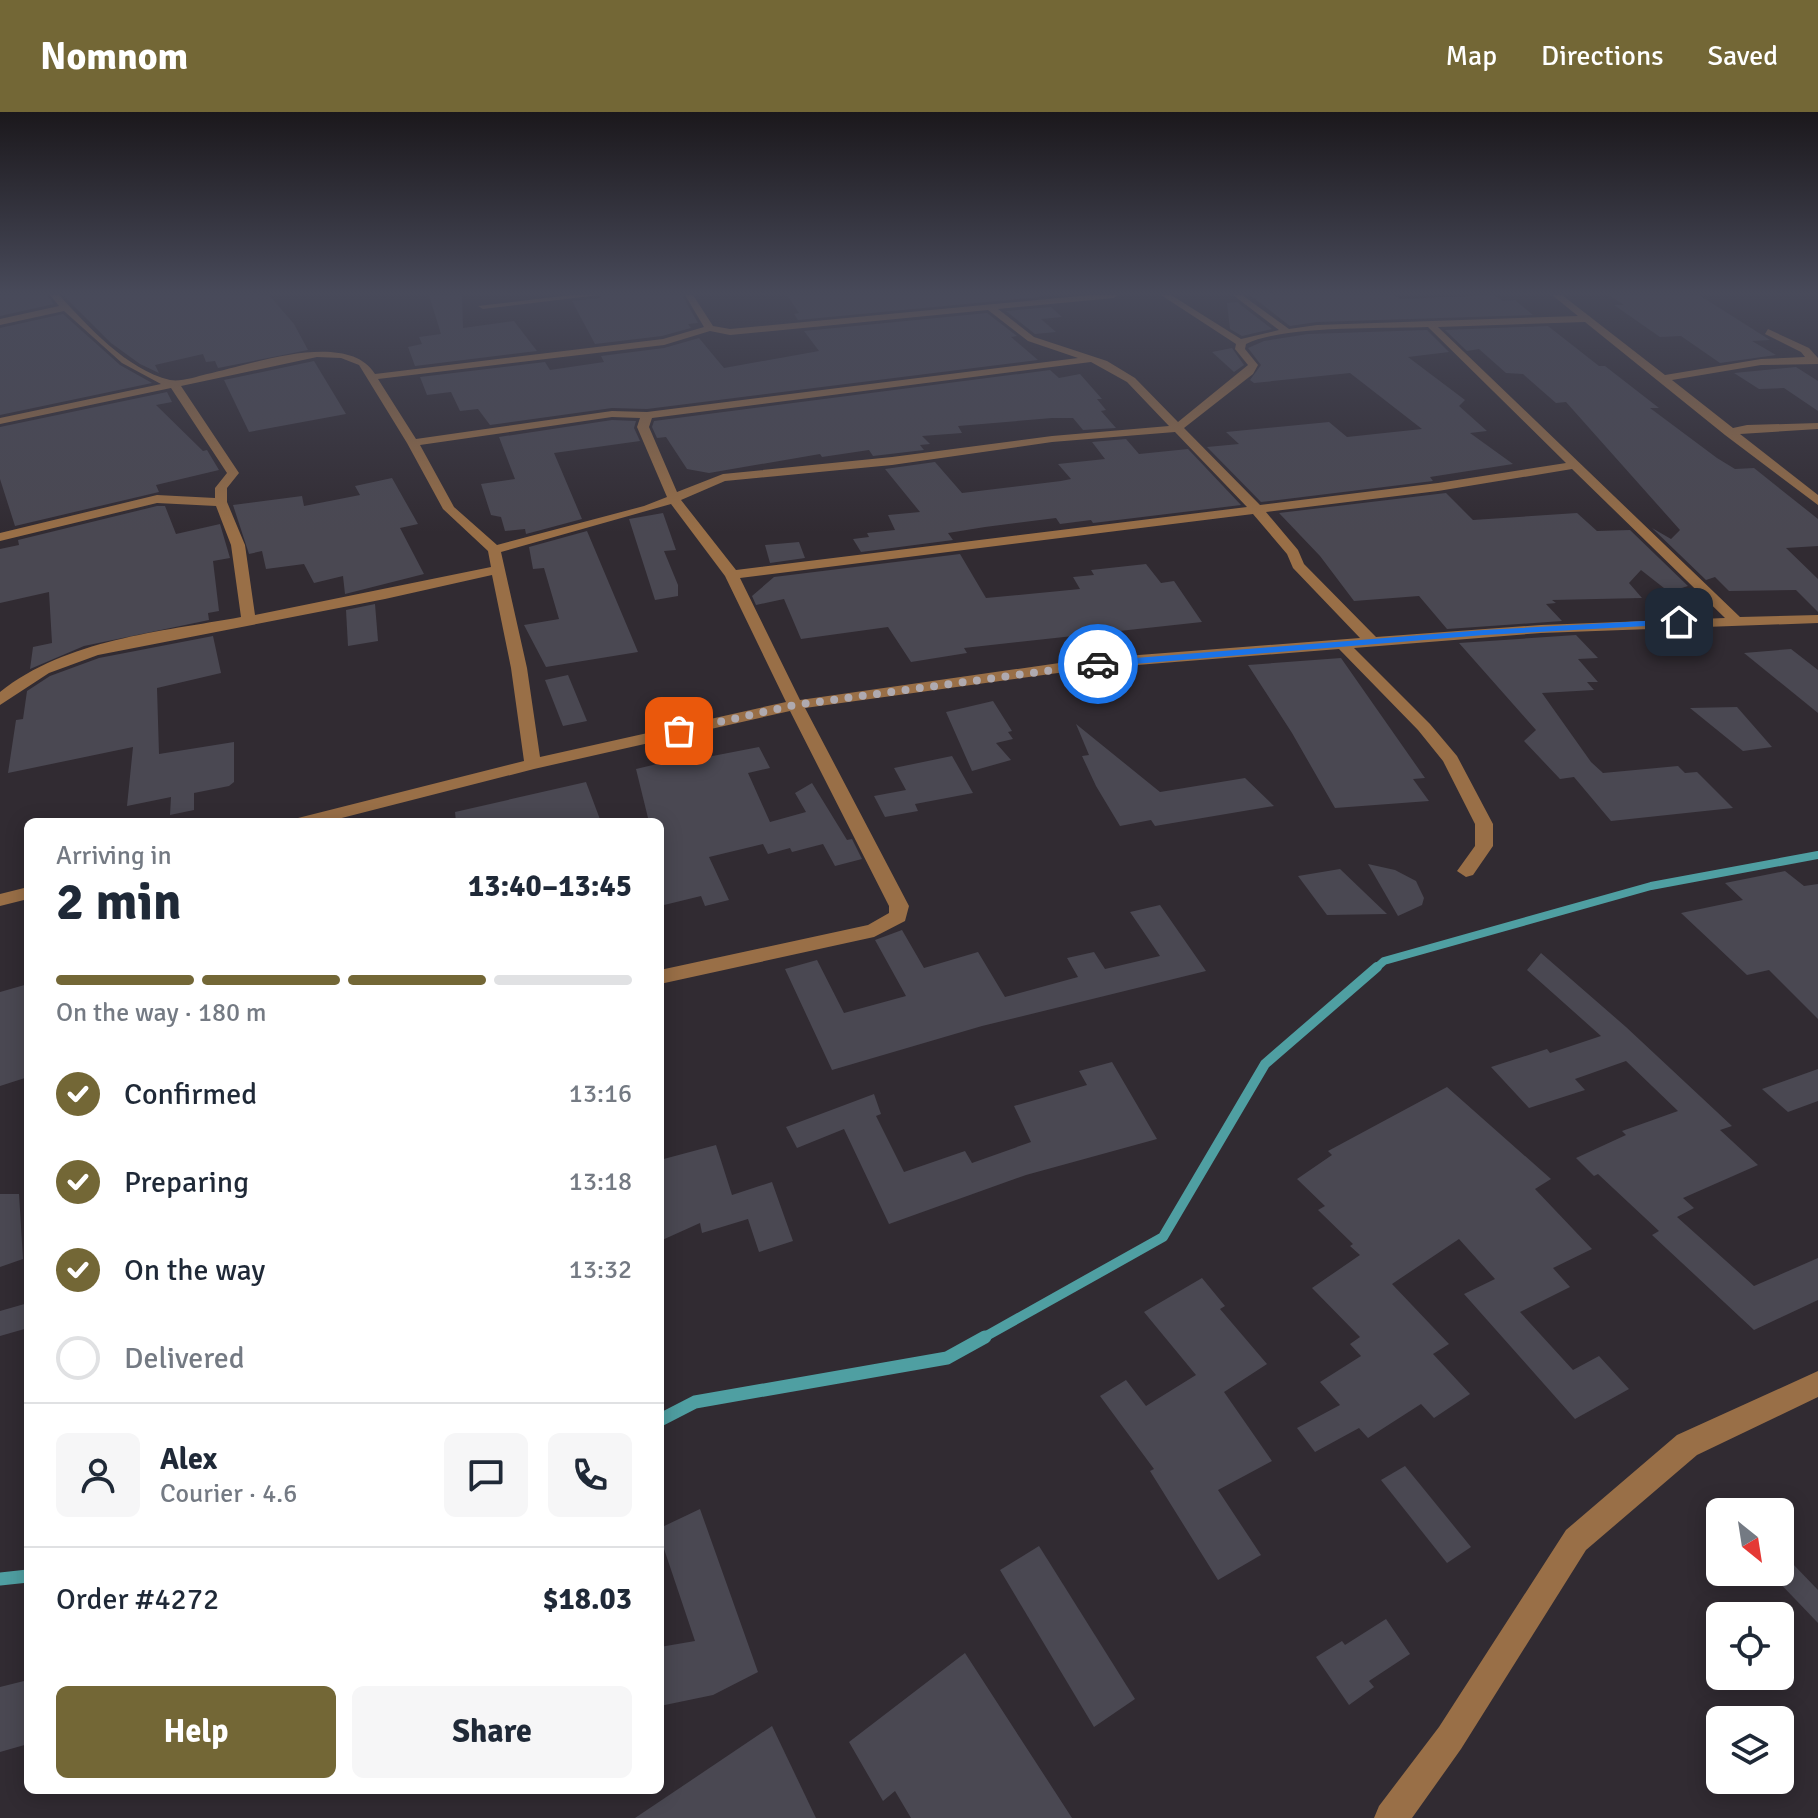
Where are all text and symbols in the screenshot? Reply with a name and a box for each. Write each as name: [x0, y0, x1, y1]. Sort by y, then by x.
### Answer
text: Nomnom: [40, 33, 188, 80]
text: Map: [1445, 39, 1497, 73]
text: Directions: [1541, 39, 1663, 73]
text: Saved: [1707, 39, 1778, 73]
pin: [1645, 588, 1713, 656]
icon: home: [1657, 600, 1701, 644]
courier: [1058, 624, 1138, 704]
icon: car: [1076, 642, 1120, 686]
pin: [645, 697, 713, 765]
icon: bag: [657, 709, 701, 753]
text: Arriving in: [56, 840, 172, 872]
text: 13:40–13:45: [468, 868, 632, 905]
text: 2 min: [56, 870, 182, 934]
text: On the way · 180 m: [56, 997, 266, 1029]
icon: check: [56, 1072, 100, 1116]
text: Confirmed: [124, 1076, 257, 1113]
text: 13:16: [569, 1078, 632, 1110]
icon: check: [56, 1160, 100, 1204]
text: Preparing: [124, 1164, 249, 1201]
text: 13:18: [569, 1166, 632, 1198]
icon: check: [56, 1248, 100, 1292]
text: On the way: [124, 1252, 265, 1289]
text: 13:32: [569, 1254, 632, 1286]
text: Delivered: [124, 1340, 245, 1377]
button: person: [56, 1433, 140, 1517]
button: chat: [444, 1433, 528, 1517]
button: phone: [548, 1433, 632, 1517]
text: Alex: [160, 1441, 217, 1478]
text: Courier · 4.6: [160, 1478, 297, 1510]
north arrow: [1706, 1498, 1794, 1586]
map controls: [1706, 1498, 1794, 1794]
text: Order #4272: [56, 1581, 219, 1618]
text: $18.03: [542, 1581, 632, 1618]
button: locate: [1706, 1602, 1794, 1690]
button: Help: [56, 1686, 336, 1778]
button: Share: [352, 1686, 632, 1778]
button: layers: [1706, 1706, 1794, 1794]

